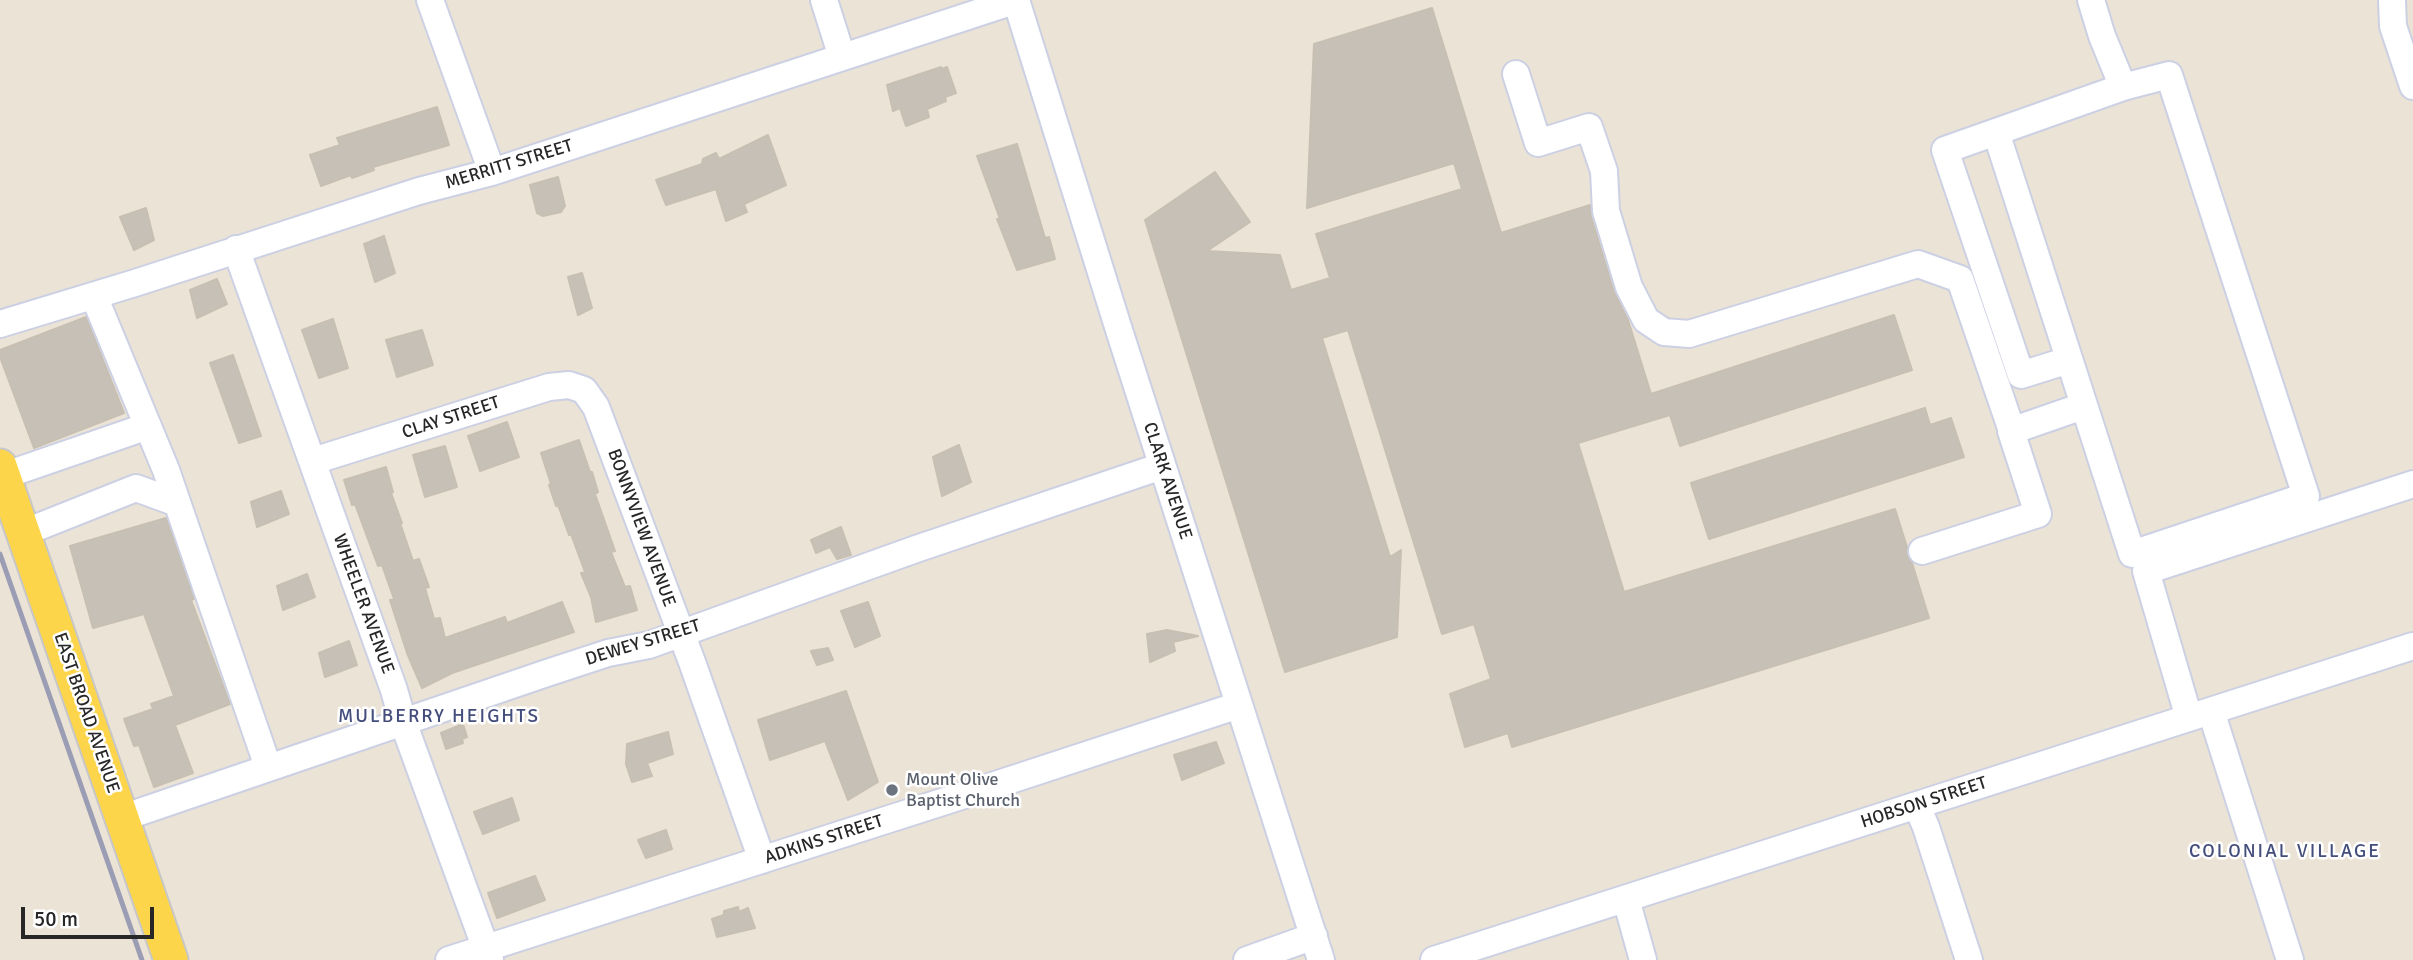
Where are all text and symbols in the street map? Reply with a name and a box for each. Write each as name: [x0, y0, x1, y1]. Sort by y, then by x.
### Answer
street label: MERRITT STREET: [443, 135, 575, 195]
street label: CLAY STREET: [399, 392, 503, 444]
street label: CLARK AVENUE: [1138, 420, 1196, 542]
street label: BONNYVIEW AVENUE: [602, 446, 680, 610]
street label: WHEELER AVENUE: [328, 531, 398, 677]
street label: DEWEY STREET: [583, 615, 703, 671]
street label: EAST BROAD AVENUE: [48, 630, 124, 796]
district label: MULBERRY HEIGHTS: [340, 706, 538, 728]
place label: Mount Olive Baptist Church: [906, 769, 1020, 812]
street label: HOBSON STREET: [1858, 772, 1990, 834]
marker: Mount Olive Baptist Church: [884, 782, 900, 798]
street label: ADKINS STREET: [762, 811, 886, 869]
district label: COLONIAL VILLAGE: [2191, 841, 2379, 863]
scale bar: [24, 894, 158, 938]
text: 50 m: [34, 906, 78, 932]

